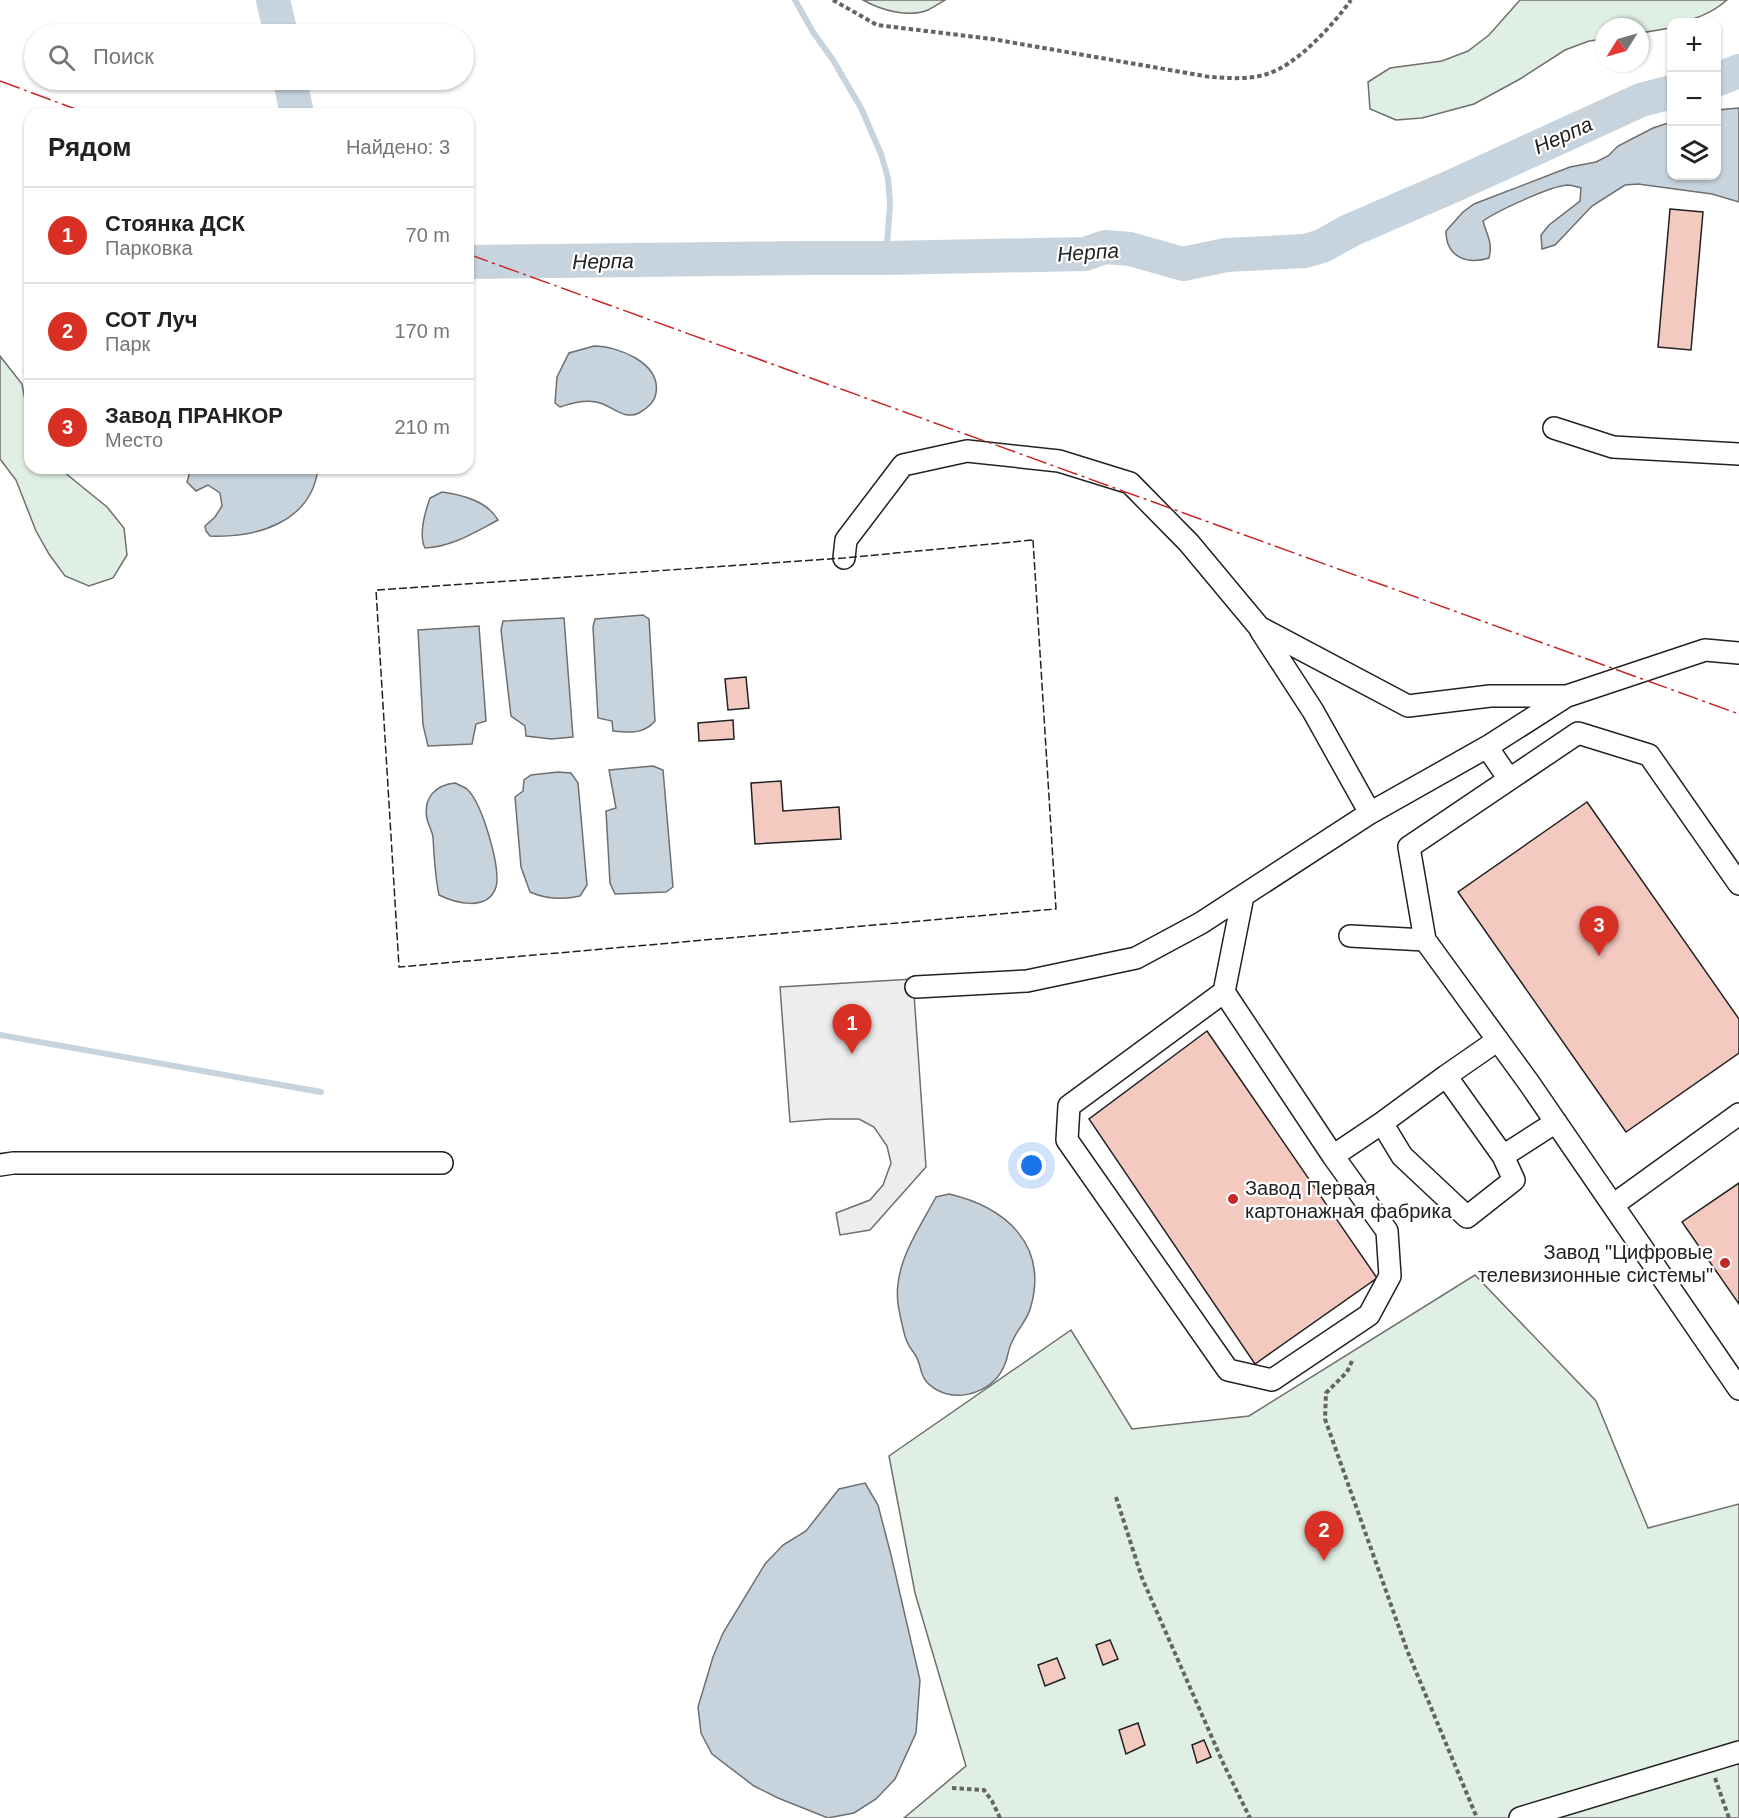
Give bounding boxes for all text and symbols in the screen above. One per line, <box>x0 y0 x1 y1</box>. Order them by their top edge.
north arrow <box>1595 18 1649 72</box>
map controls <box>1667 18 1721 180</box>
button: + <box>1667 18 1721 72</box>
search box <box>24 24 474 90</box>
icon: search <box>45 41 78 74</box>
text: Поиск <box>93 44 154 69</box>
button: − <box>1667 72 1721 126</box>
water label: Нерпа <box>1530 112 1596 158</box>
button: layers <box>1667 126 1721 180</box>
text: Рядом <box>48 132 131 162</box>
text: Найдено: 3 <box>346 136 450 158</box>
text: Стоянка ДСК <box>105 211 245 236</box>
text: 1 <box>62 224 73 246</box>
text: 70 m <box>406 224 450 246</box>
text: Парковка <box>105 237 193 259</box>
water label: Нерпа <box>1056 238 1120 266</box>
water label: Нерпа <box>572 249 634 273</box>
text: СОТ Луч <box>105 307 197 332</box>
text: 2 <box>62 320 73 342</box>
text: 170 m <box>394 320 450 342</box>
text: Парк <box>105 333 150 355</box>
text: Завод ПРАНКОР <box>105 403 283 428</box>
text: 3 <box>62 416 73 438</box>
text: 210 m <box>394 416 450 438</box>
text: Место <box>105 429 163 451</box>
pin: 3 <box>1580 906 1618 956</box>
pin: 1 <box>832 1004 872 1054</box>
your location <box>1017 1151 1046 1180</box>
place label: Завод Первая картонажная фабрика <box>1245 1177 1453 1222</box>
marker: Завод Первая картонажная фабрика <box>1226 1192 1240 1206</box>
place label: Завод "Цифровые телевизионные системы" <box>1478 1241 1713 1286</box>
marker: Завод "Цифровые телевизионные системы" <box>1718 1256 1732 1270</box>
pin: 2 <box>1304 1512 1344 1561</box>

